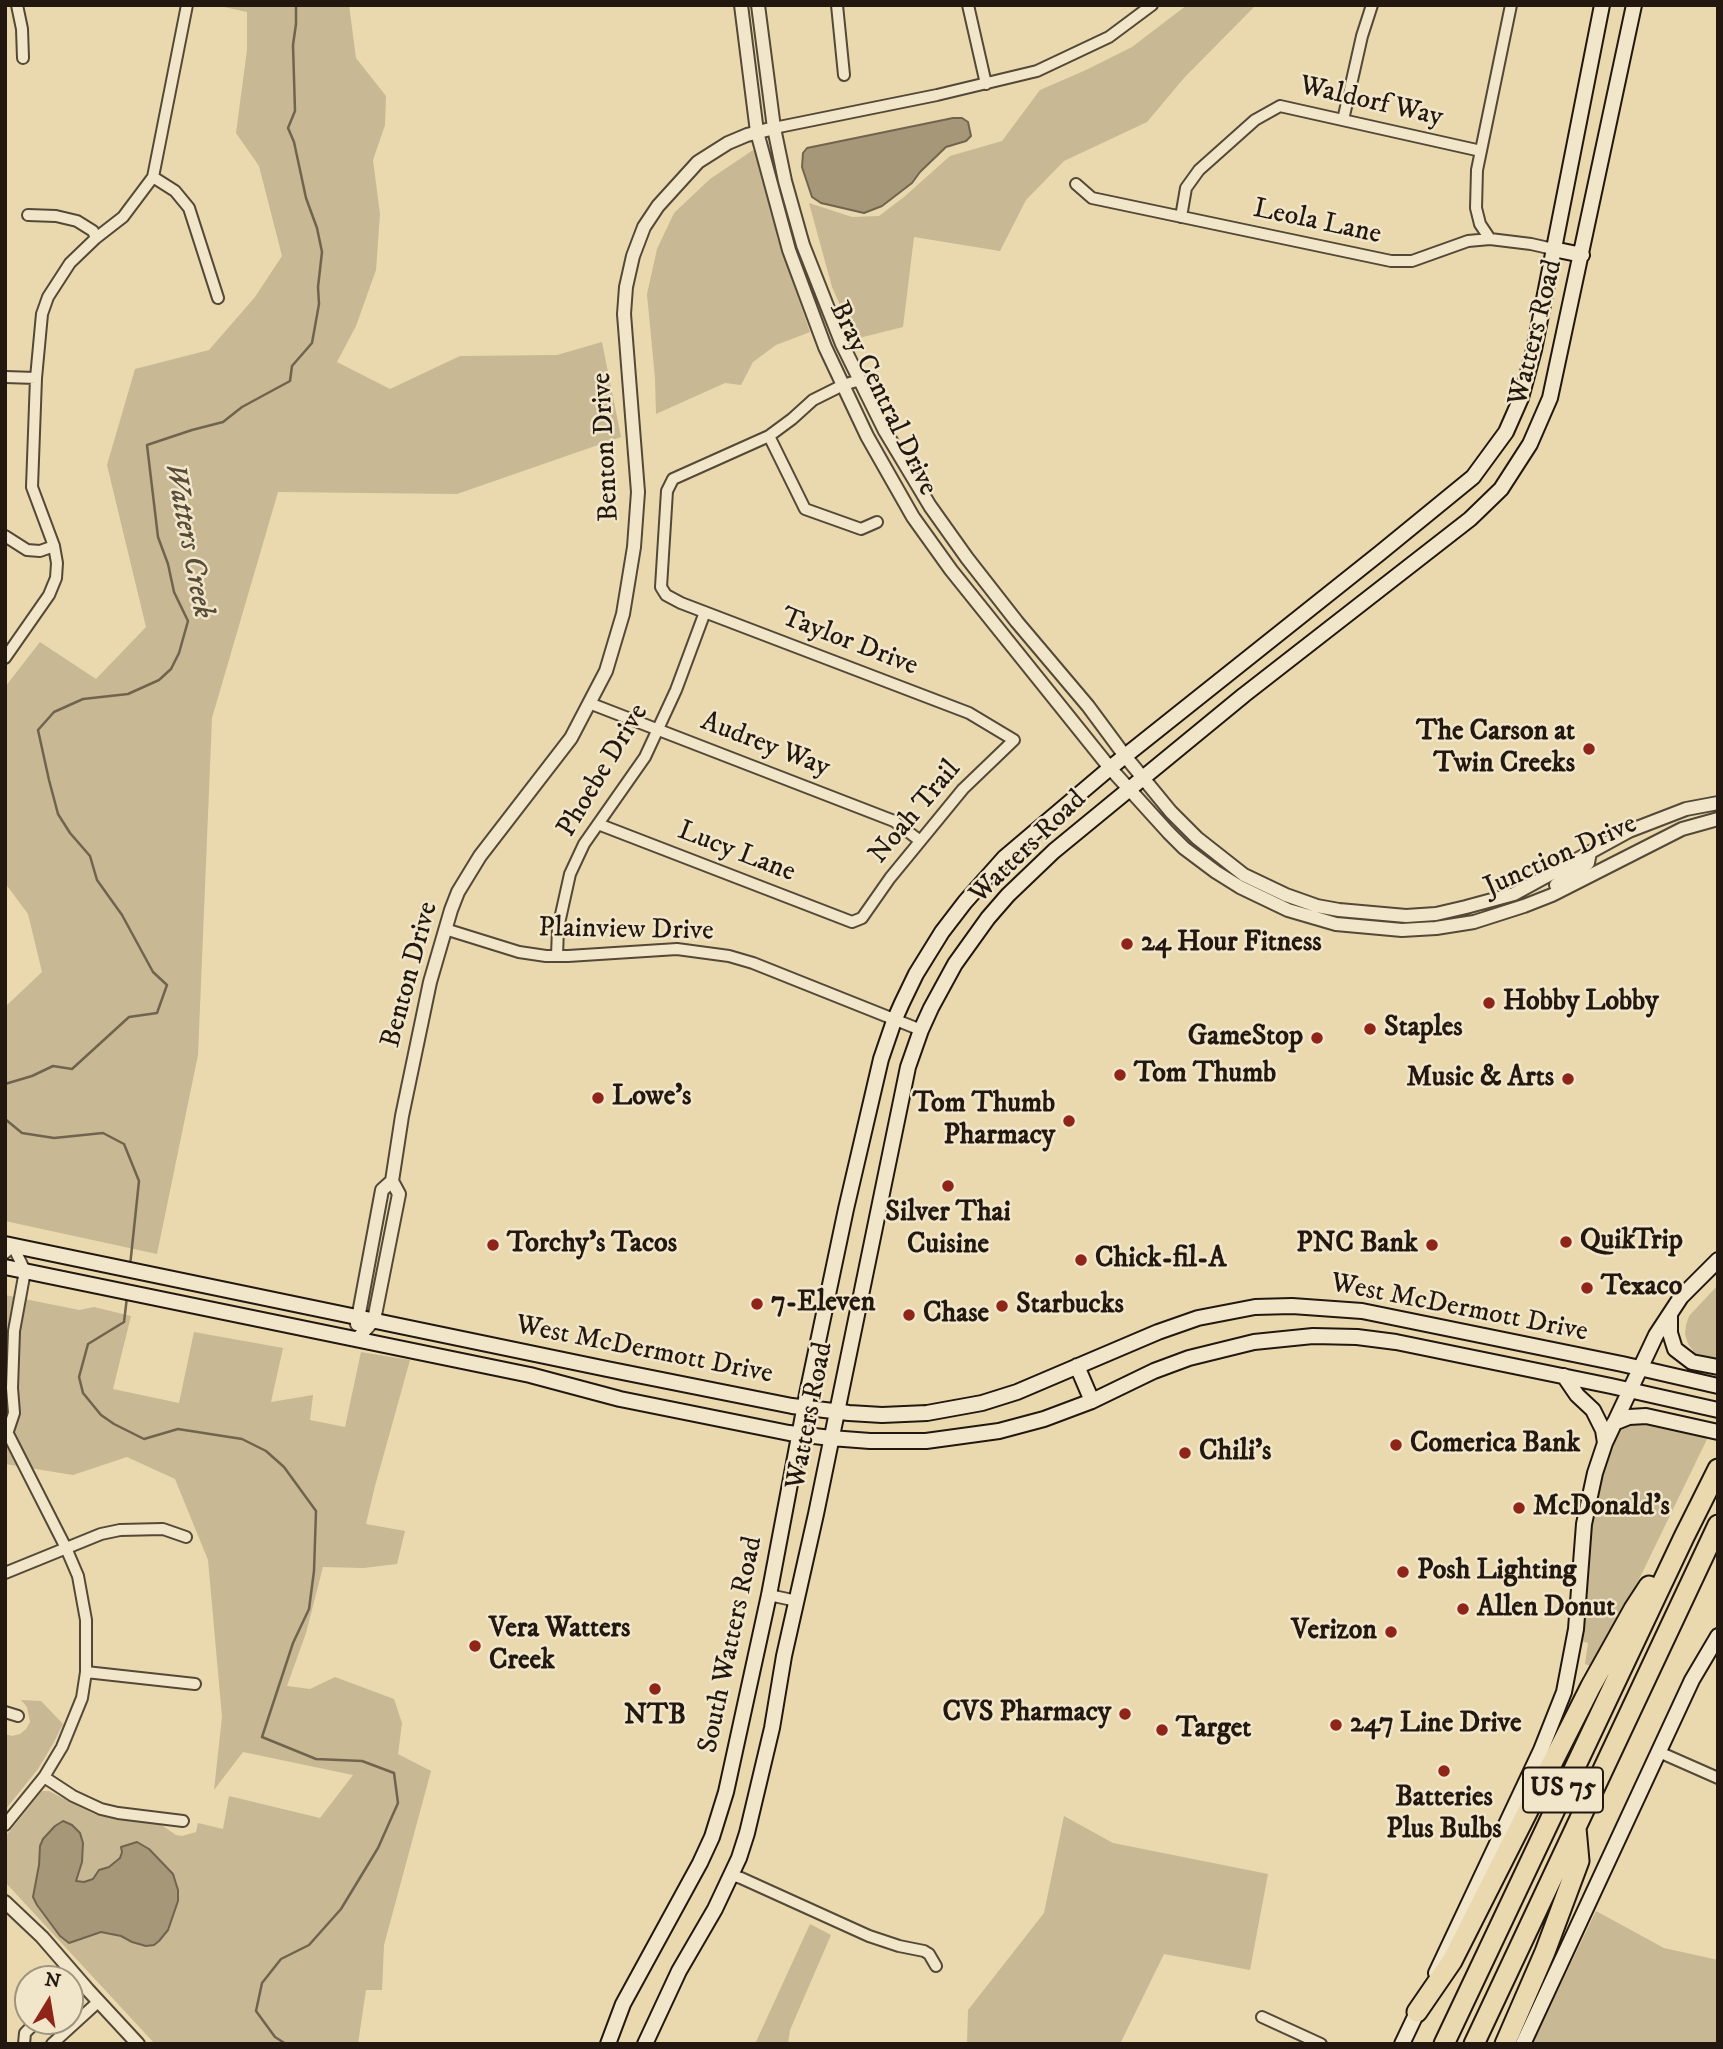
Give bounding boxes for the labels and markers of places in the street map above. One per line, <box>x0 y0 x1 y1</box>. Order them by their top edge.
place label: The Carson at Twin Creeks <box>1416 716 1575 782</box>
marker: The Carson at Twin Creeks <box>1581 741 1597 757</box>
place label: 24 Hour Fitness <box>1141 927 1322 961</box>
marker: 24 Hour Fitness <box>1119 936 1135 952</box>
place label: Hobby Lobby <box>1503 986 1659 1020</box>
marker: Hobby Lobby <box>1481 995 1497 1011</box>
place label: Staples <box>1384 1012 1463 1046</box>
place label: GameStop <box>1188 1021 1303 1055</box>
marker: Staples <box>1362 1021 1378 1037</box>
marker: GameStop <box>1309 1030 1325 1046</box>
place label: Tom Thumb <box>1134 1058 1276 1092</box>
place label: Music & Arts <box>1407 1062 1554 1096</box>
marker: Tom Thumb <box>1112 1067 1128 1083</box>
marker: Music & Arts <box>1560 1071 1576 1087</box>
place label: Lowe's <box>612 1081 691 1115</box>
place label: Tom Thumb Pharmacy <box>913 1088 1055 1154</box>
marker: Lowe's <box>590 1090 606 1106</box>
marker: Tom Thumb Pharmacy <box>1061 1113 1077 1129</box>
marker: Silver Thai Cuisine <box>940 1178 956 1194</box>
place label: Silver Thai Cuisine <box>885 1197 1011 1263</box>
place label: QuikTrip <box>1580 1225 1683 1259</box>
place label: Torchy's Tacos <box>507 1228 677 1262</box>
place label: PNC Bank <box>1296 1228 1418 1262</box>
marker: QuikTrip <box>1558 1234 1574 1250</box>
marker: Torchy's Tacos <box>485 1237 501 1253</box>
marker: PNC Bank <box>1424 1237 1440 1253</box>
place label: Chick-fil-A <box>1095 1243 1226 1277</box>
marker: Chick-fil-A <box>1073 1252 1089 1268</box>
place label: Texaco <box>1601 1271 1682 1305</box>
marker: Texaco <box>1579 1280 1595 1296</box>
place label: 7-Eleven <box>771 1287 875 1321</box>
place label: Starbucks <box>1016 1289 1124 1323</box>
marker: 7-Eleven <box>749 1296 765 1312</box>
place label: Chase <box>923 1298 989 1332</box>
marker: Starbucks <box>994 1298 1010 1314</box>
marker: Chase <box>901 1307 917 1323</box>
place label: Comerica Bank <box>1410 1428 1580 1462</box>
place label: Chili's <box>1199 1436 1271 1470</box>
marker: Comerica Bank <box>1388 1437 1404 1453</box>
marker: Chili's <box>1177 1445 1193 1461</box>
place label: McDonald's <box>1533 1491 1670 1525</box>
marker: McDonald's <box>1511 1500 1527 1516</box>
place label: Posh Lighting <box>1417 1555 1576 1589</box>
marker: Posh Lighting <box>1395 1564 1411 1580</box>
place label: Allen Donut <box>1477 1592 1615 1626</box>
marker: Allen Donut <box>1455 1601 1471 1617</box>
place label: Vera Watters Creek <box>489 1613 630 1679</box>
place label: Verizon <box>1291 1615 1377 1649</box>
marker: Verizon <box>1383 1624 1399 1640</box>
marker: Vera Watters Creek <box>467 1638 483 1654</box>
marker: NTB <box>647 1681 663 1697</box>
place label: CVS Pharmacy <box>942 1697 1111 1731</box>
place label: NTB <box>624 1700 686 1734</box>
marker: CVS Pharmacy <box>1117 1706 1133 1722</box>
place label: 247 Line Drive <box>1350 1708 1522 1742</box>
place label: Target <box>1176 1713 1251 1747</box>
marker: 247 Line Drive <box>1328 1717 1344 1733</box>
marker: Target <box>1154 1722 1170 1738</box>
marker: Batteries Plus Bulbs <box>1436 1763 1452 1779</box>
place label: Batteries Plus Bulbs <box>1386 1782 1502 1848</box>

